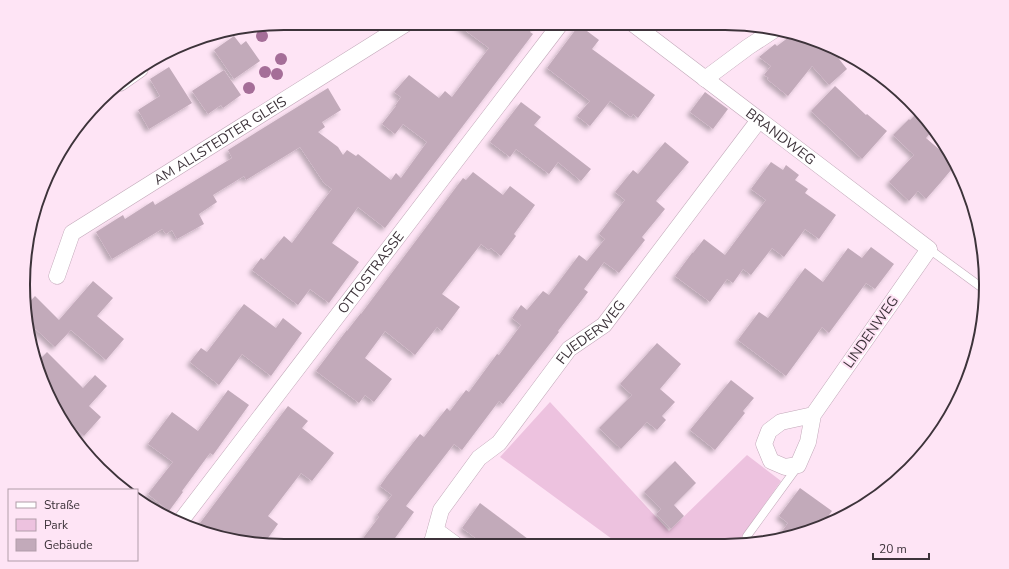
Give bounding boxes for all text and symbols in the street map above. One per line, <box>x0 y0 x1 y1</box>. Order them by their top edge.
street label: AM ALLSTEDTER GLEIS <box>150 91 290 189</box>
street label: BRANDWEG <box>742 103 820 169</box>
street label: OTTOSTRASSE <box>333 227 408 317</box>
street label: LINDENWEG <box>839 292 903 372</box>
street label: FLIEDERWEG <box>551 296 629 368</box>
legend <box>8 489 138 561</box>
text: Straße <box>44 497 80 513</box>
text: Park <box>44 517 69 533</box>
scale bar <box>873 535 929 561</box>
text: Gebäude <box>44 537 93 553</box>
text: 20 m <box>879 541 907 557</box>

